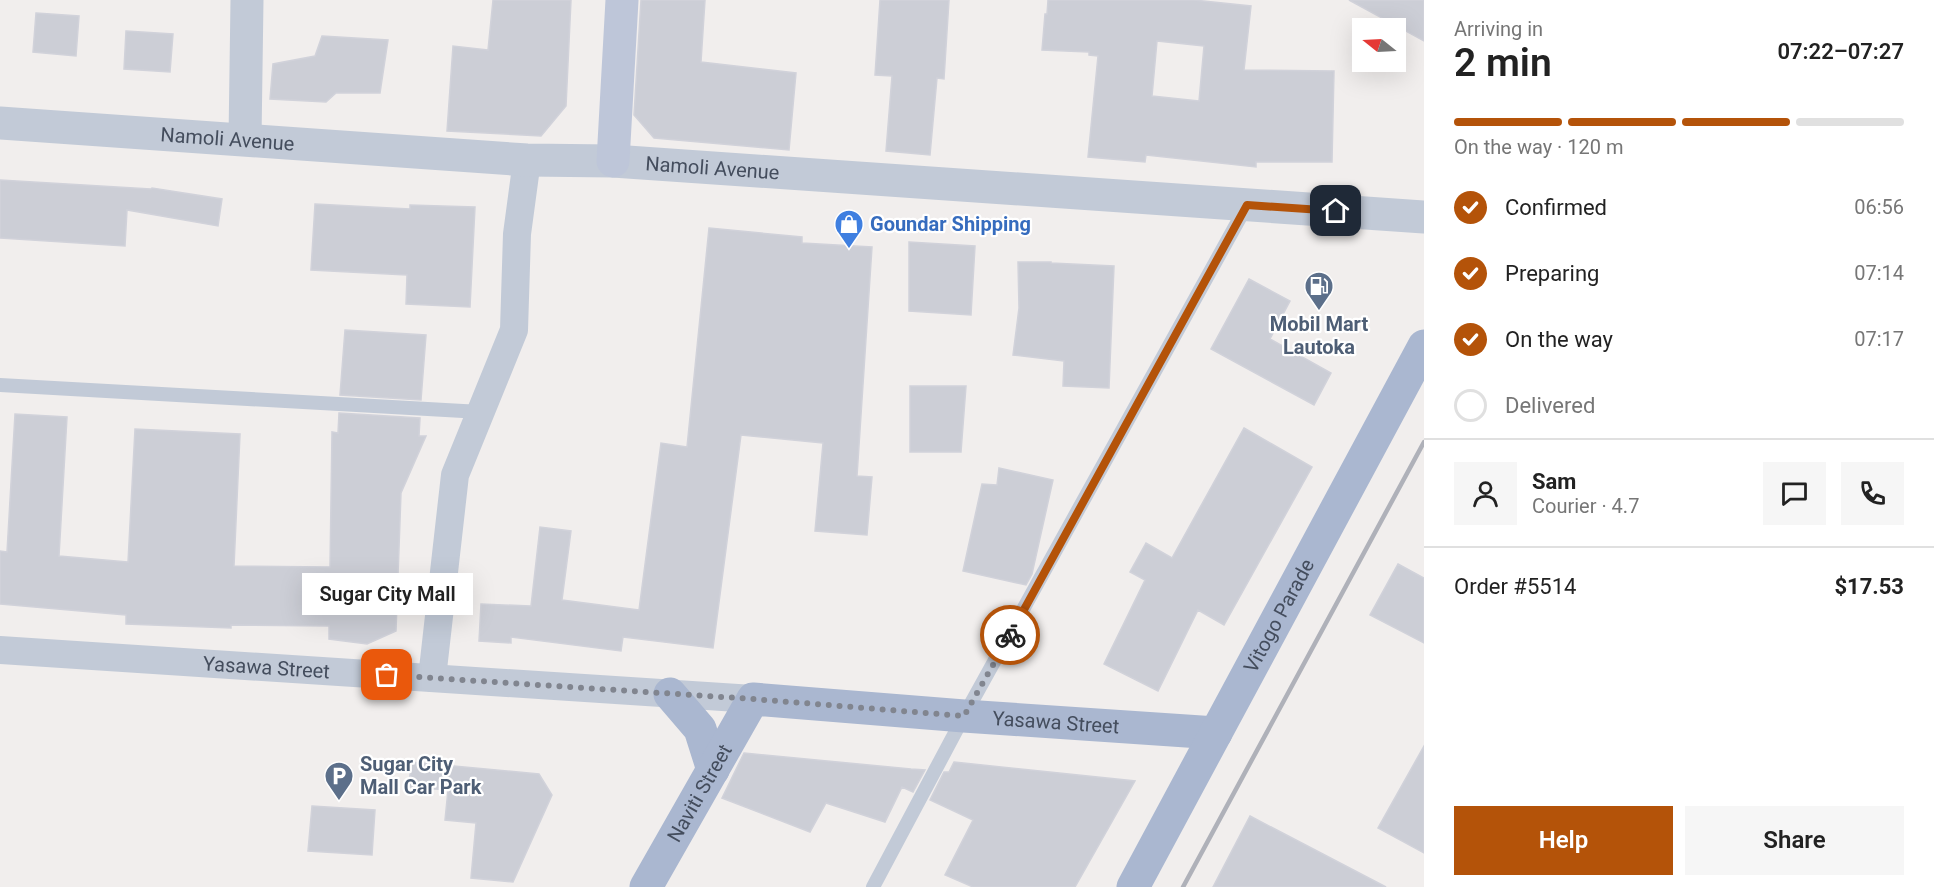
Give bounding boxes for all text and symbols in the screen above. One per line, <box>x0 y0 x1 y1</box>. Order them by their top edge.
text: Arriving in <box>1454 17 1543 41</box>
north arrow <box>1352 18 1406 72</box>
map controls <box>1352 18 1406 72</box>
text: 07:22–07:27 <box>1777 39 1904 64</box>
text: 2 min <box>1454 40 1552 86</box>
street label: Namoli Avenue <box>160 122 295 156</box>
text: On the way · 120 m <box>1454 135 1623 159</box>
street label: Namoli Avenue <box>645 151 780 184</box>
pin <box>1310 185 1361 236</box>
icon: check <box>1454 191 1487 224</box>
icon: home <box>1319 194 1352 227</box>
text: Confirmed <box>1505 195 1607 220</box>
text: 06:56 <box>1854 195 1904 219</box>
shop icon: Goundar Shipping <box>833 208 865 250</box>
place label: Goundar Shipping <box>870 212 1031 236</box>
icon: check <box>1454 257 1487 290</box>
text: Preparing <box>1505 261 1599 286</box>
text: 07:14 <box>1854 261 1904 285</box>
fuel station icon: Mobil Mart Lautoka <box>1303 270 1335 312</box>
place label: Mobil Mart Lautoka <box>1270 312 1368 359</box>
icon: check <box>1454 323 1487 356</box>
text: On the way <box>1505 327 1613 352</box>
text: 07:17 <box>1854 327 1904 351</box>
text: Delivered <box>1505 393 1595 418</box>
button: person <box>1454 462 1517 525</box>
button: chat <box>1763 462 1826 525</box>
button: phone <box>1841 462 1904 525</box>
text: Sam <box>1532 469 1576 494</box>
text: Courier · 4.7 <box>1532 494 1639 518</box>
street label: Vitogo Parade <box>1239 555 1319 677</box>
callout: Sugar City Mall <box>302 573 472 615</box>
text: Order #5514 <box>1454 574 1576 599</box>
text: $17.53 <box>1835 574 1904 599</box>
text: Sugar City Mall <box>319 582 456 606</box>
courier <box>980 605 1040 665</box>
icon: bike <box>994 619 1027 652</box>
pin <box>361 649 412 700</box>
street label: Yasawa Street <box>202 651 331 683</box>
icon: bag <box>370 658 403 691</box>
street label: Yasawa Street <box>992 706 1120 738</box>
street label: Naviti Street <box>662 740 737 846</box>
place label: Sugar City Mall Car Park <box>360 752 482 799</box>
parking icon: Sugar City Mall Car Park <box>323 760 355 802</box>
button: Help <box>1454 806 1673 875</box>
button: Share <box>1685 806 1904 875</box>

